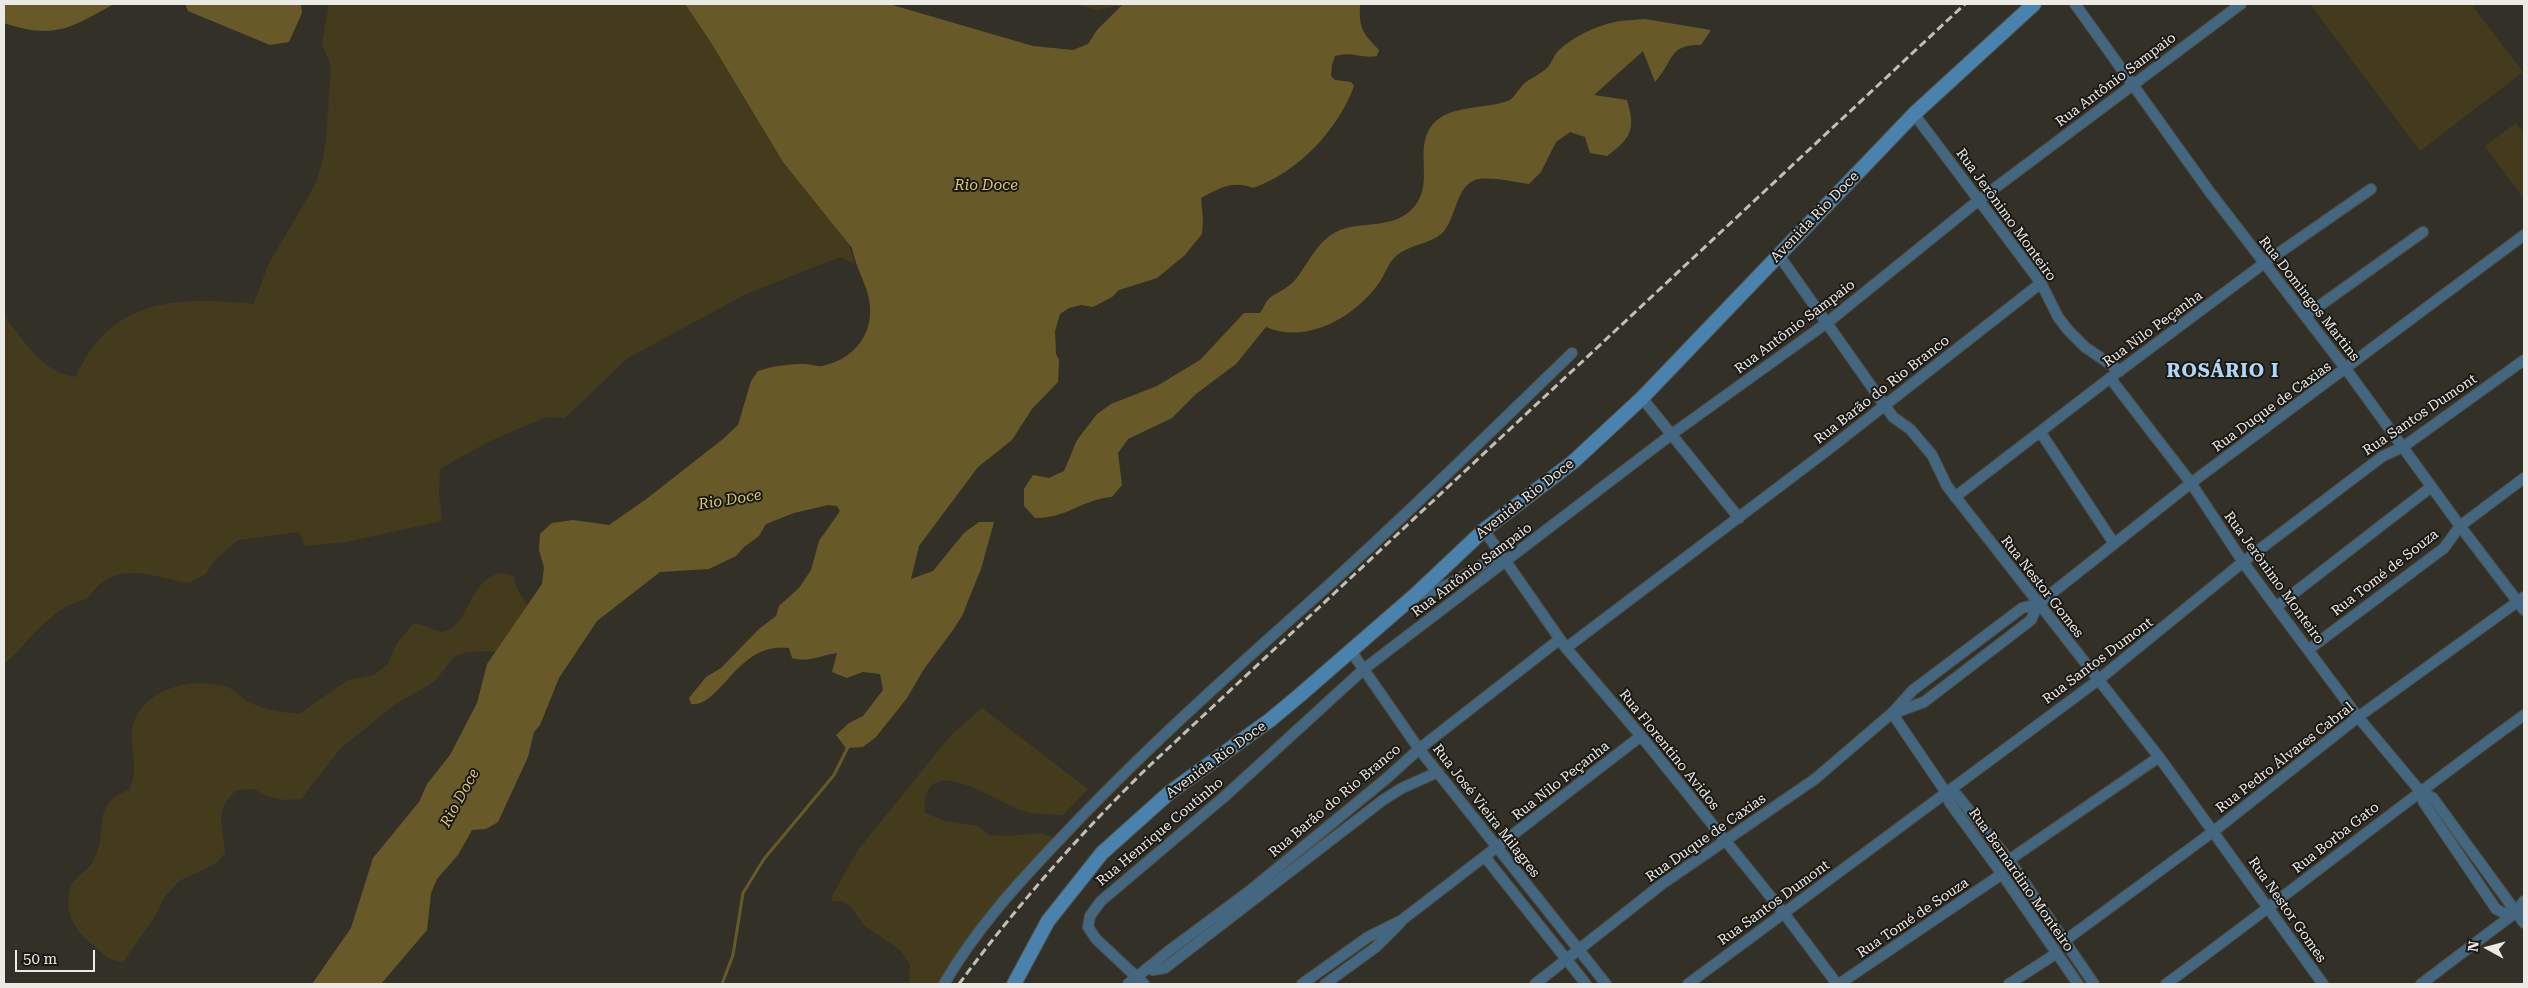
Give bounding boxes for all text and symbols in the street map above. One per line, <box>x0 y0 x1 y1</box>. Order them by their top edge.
street label: Rua Antônio Sampaio <box>2053 29 2179 131</box>
street label: Rua Jerônimo Monteiro <box>1952 146 2060 284</box>
street label: Avenida Rio Doce <box>1767 168 1863 266</box>
water label: Rio Doce <box>954 177 1018 195</box>
street label: Rua Domingos Martins <box>2255 233 2363 365</box>
street label: Rua Antônio Sampaio <box>1732 276 1858 378</box>
street label: Rua Nilo Peçanha <box>2100 287 2206 371</box>
street label: Rua Barão do Rio Branco <box>1811 332 1953 448</box>
street label: Rua Duque de Caxias <box>2209 358 2335 456</box>
district label: ROSÁRIO I <box>2165 360 2281 382</box>
street label: Rua Santos Dumont <box>2360 371 2480 459</box>
street label: Avenida Rio Doce <box>1473 455 1577 543</box>
water label: Rio Doce <box>697 486 763 514</box>
street label: Rua Jerônimo Monteiro <box>2220 509 2328 647</box>
street label: Rua Antônio Sampaio <box>1409 519 1535 621</box>
street label: Rua Tomé de Souza <box>2328 526 2442 620</box>
street label: Rua Nestor Gomes <box>1997 533 2087 641</box>
street label: Rua Santos Dumont <box>2040 614 2156 708</box>
street label: Rua Florentino Avidos <box>1615 686 1723 814</box>
street label: Rua Pedro Álvares Cabral <box>2213 699 2357 817</box>
street label: Avenida Rio Doce <box>1163 718 1269 802</box>
street label: Rua Nilo Peçanha <box>1509 738 1613 824</box>
street label: Rua Barão do Rio Branco <box>1266 741 1404 861</box>
street label: Rua José Vieira Milagres <box>1429 741 1543 881</box>
water label: Rio Doce <box>437 766 483 830</box>
street label: Rua Henrique Coutinho <box>1093 774 1227 890</box>
street label: Rua Duque de Caxias <box>1643 790 1769 886</box>
street label: Rua Borba Gato <box>2289 799 2383 877</box>
street label: Rua Bernardino Monteiro <box>1965 805 2077 955</box>
street label: Rua Nestor Gomes <box>2244 854 2330 966</box>
street label: Rua Santos Dumont <box>1715 857 1833 949</box>
street label: Rua Tomé de Souza <box>1854 874 1972 962</box>
north arrow <box>2463 923 2513 973</box>
scale bar <box>18 940 98 972</box>
text: N <box>2465 940 2482 952</box>
text: 50 m <box>23 950 57 968</box>

